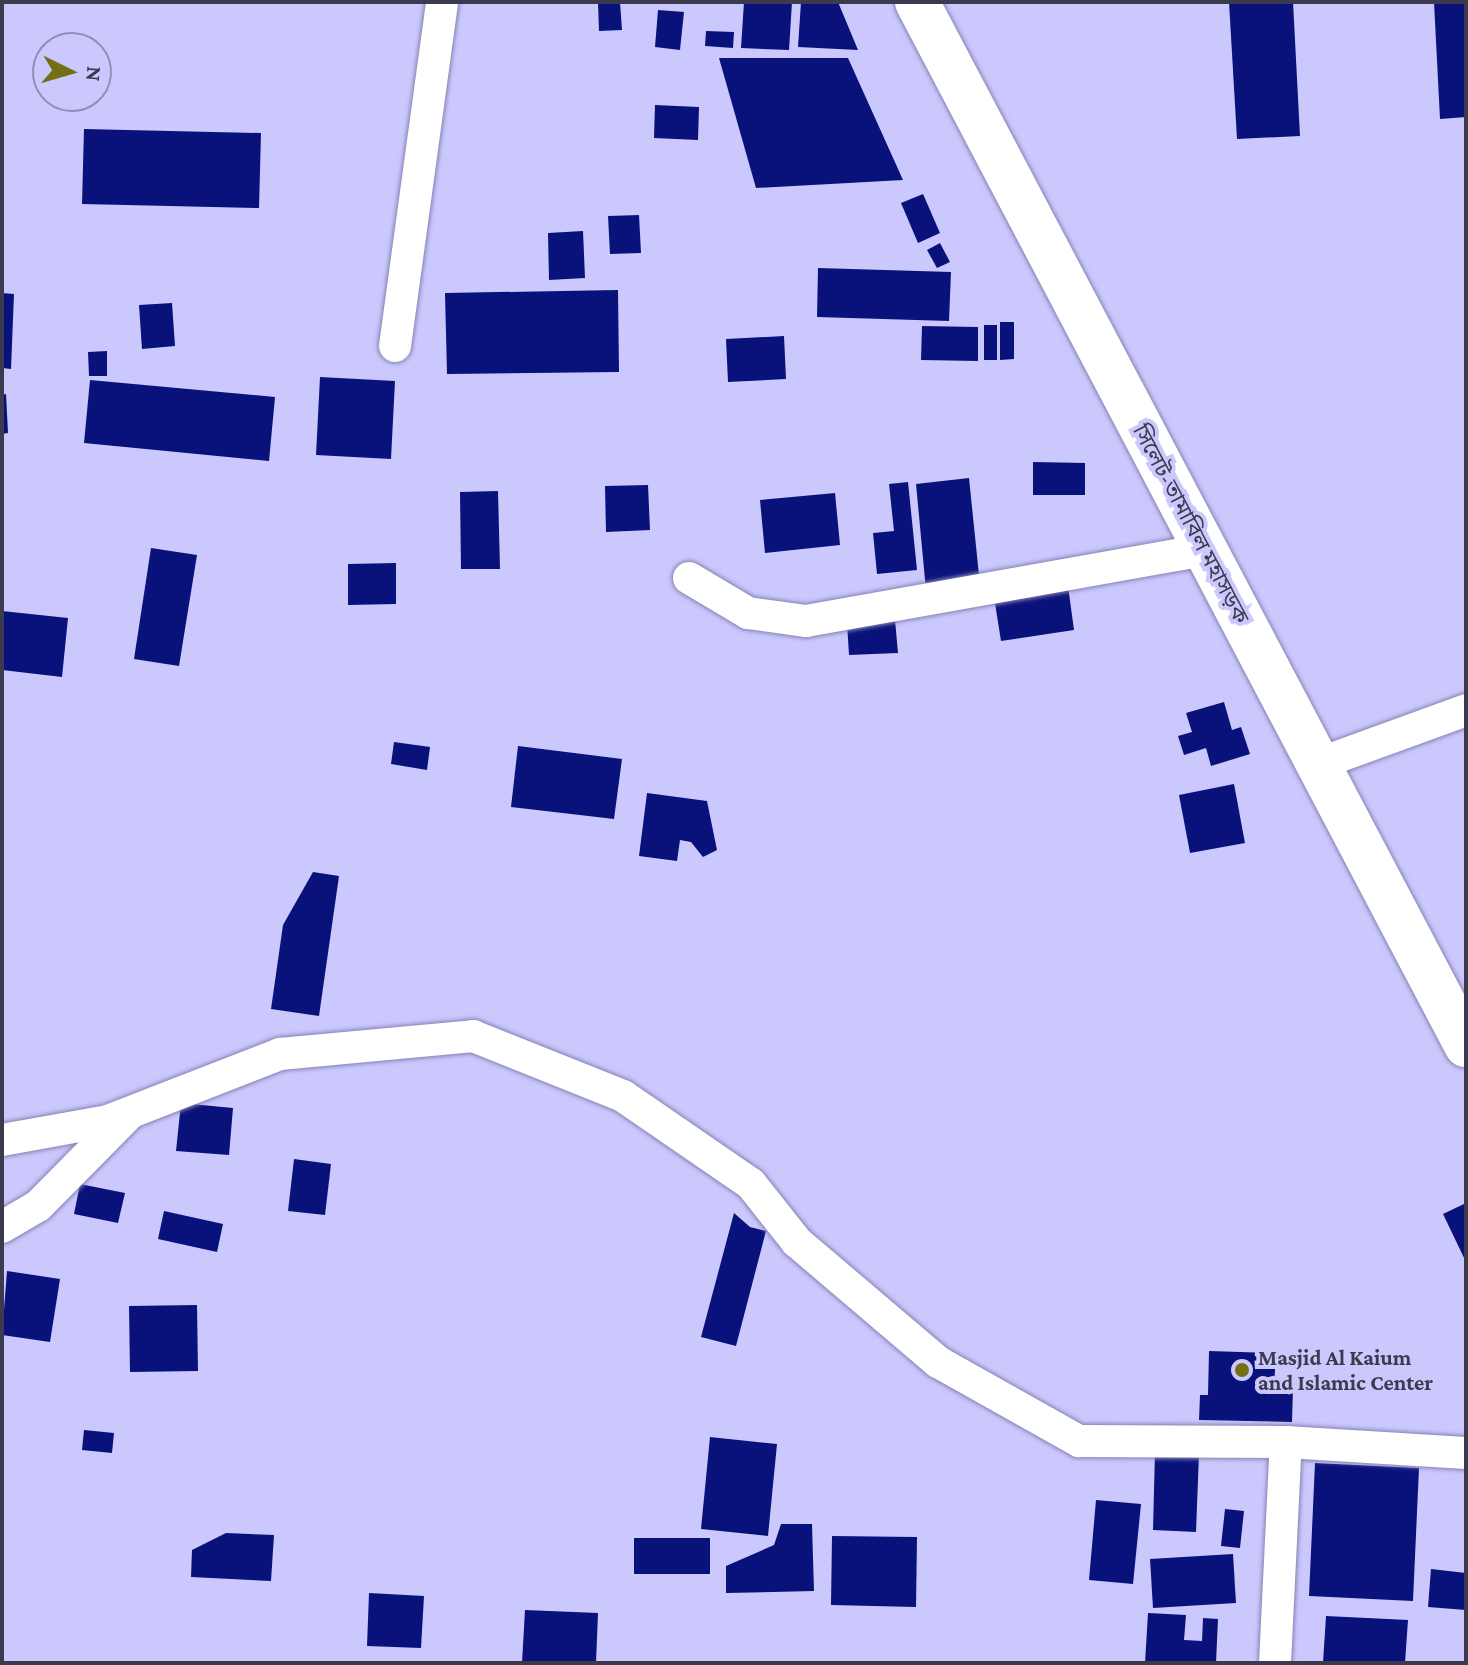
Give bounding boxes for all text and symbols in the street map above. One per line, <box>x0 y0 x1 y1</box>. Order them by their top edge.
north arrow <box>32 32 112 112</box>
text: N <box>81 65 108 83</box>
street label: সিলেট-তামাবিল মহাসড়ক <box>1127 420 1255 628</box>
place label: Masjid Al Kaium and Islamic Center <box>1258 1344 1433 1396</box>
marker: Masjid Al Kaium and Islamic Center <box>1233 1361 1251 1379</box>

